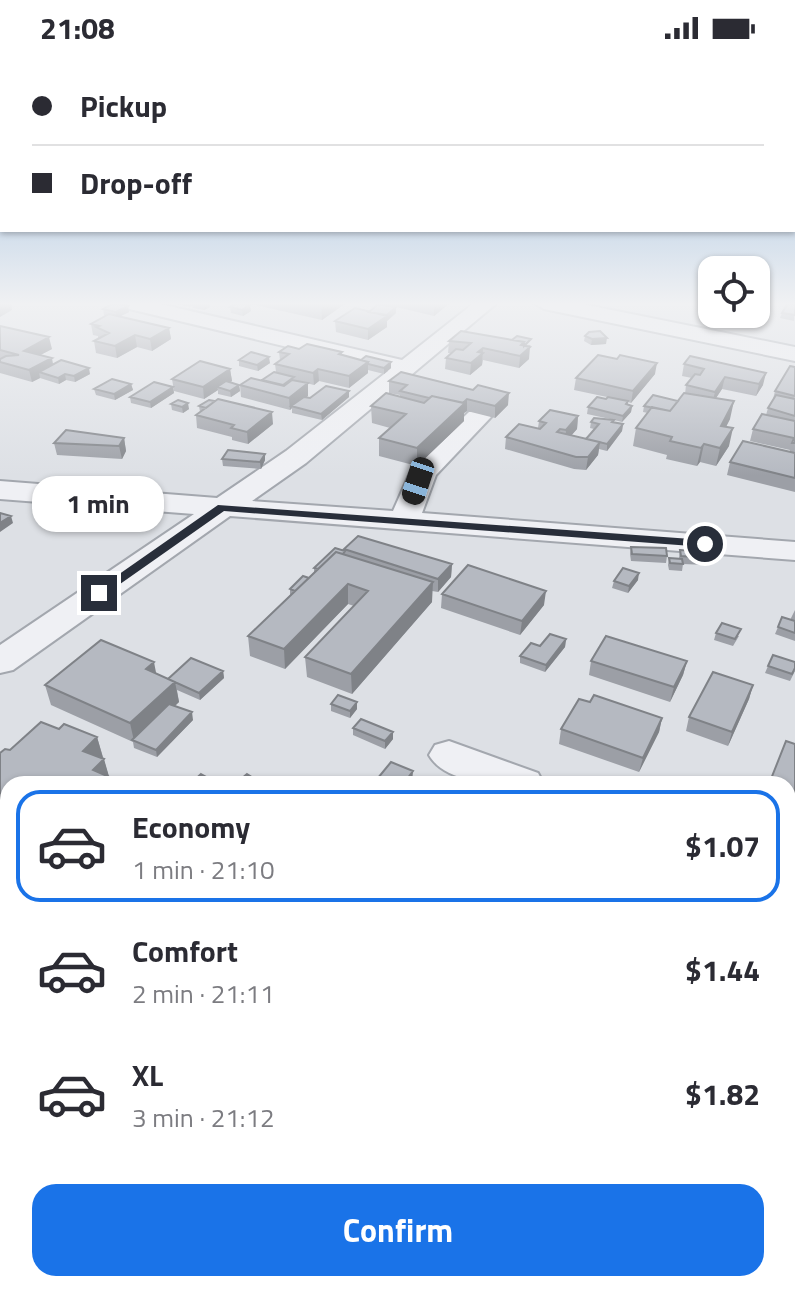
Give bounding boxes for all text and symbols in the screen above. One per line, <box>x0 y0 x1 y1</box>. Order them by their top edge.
text: 21:08 <box>40 5 115 51</box>
text: Pickup <box>80 83 167 129</box>
text: Drop-off <box>80 160 192 206</box>
map controls <box>698 256 770 328</box>
button: locate <box>698 256 770 328</box>
car <box>399 454 437 508</box>
callout: 1 min <box>33 477 165 533</box>
text: 1 min <box>66 484 130 523</box>
route start <box>687 526 723 562</box>
route end <box>81 575 117 611</box>
text: Economy <box>132 804 250 850</box>
icon: car <box>36 810 108 882</box>
text: $1.07 <box>685 823 760 869</box>
text: 1 min · 21:10 <box>132 850 275 889</box>
text: Comfort <box>132 928 238 974</box>
icon: car <box>36 934 108 1006</box>
text: $1.44 <box>685 947 760 993</box>
text: 2 min · 21:11 <box>132 974 275 1013</box>
text: XL <box>132 1052 163 1098</box>
icon: car <box>36 1058 108 1130</box>
text: $1.82 <box>685 1071 760 1117</box>
text: 3 min · 21:12 <box>132 1098 275 1137</box>
button: Confirm <box>32 1184 764 1276</box>

